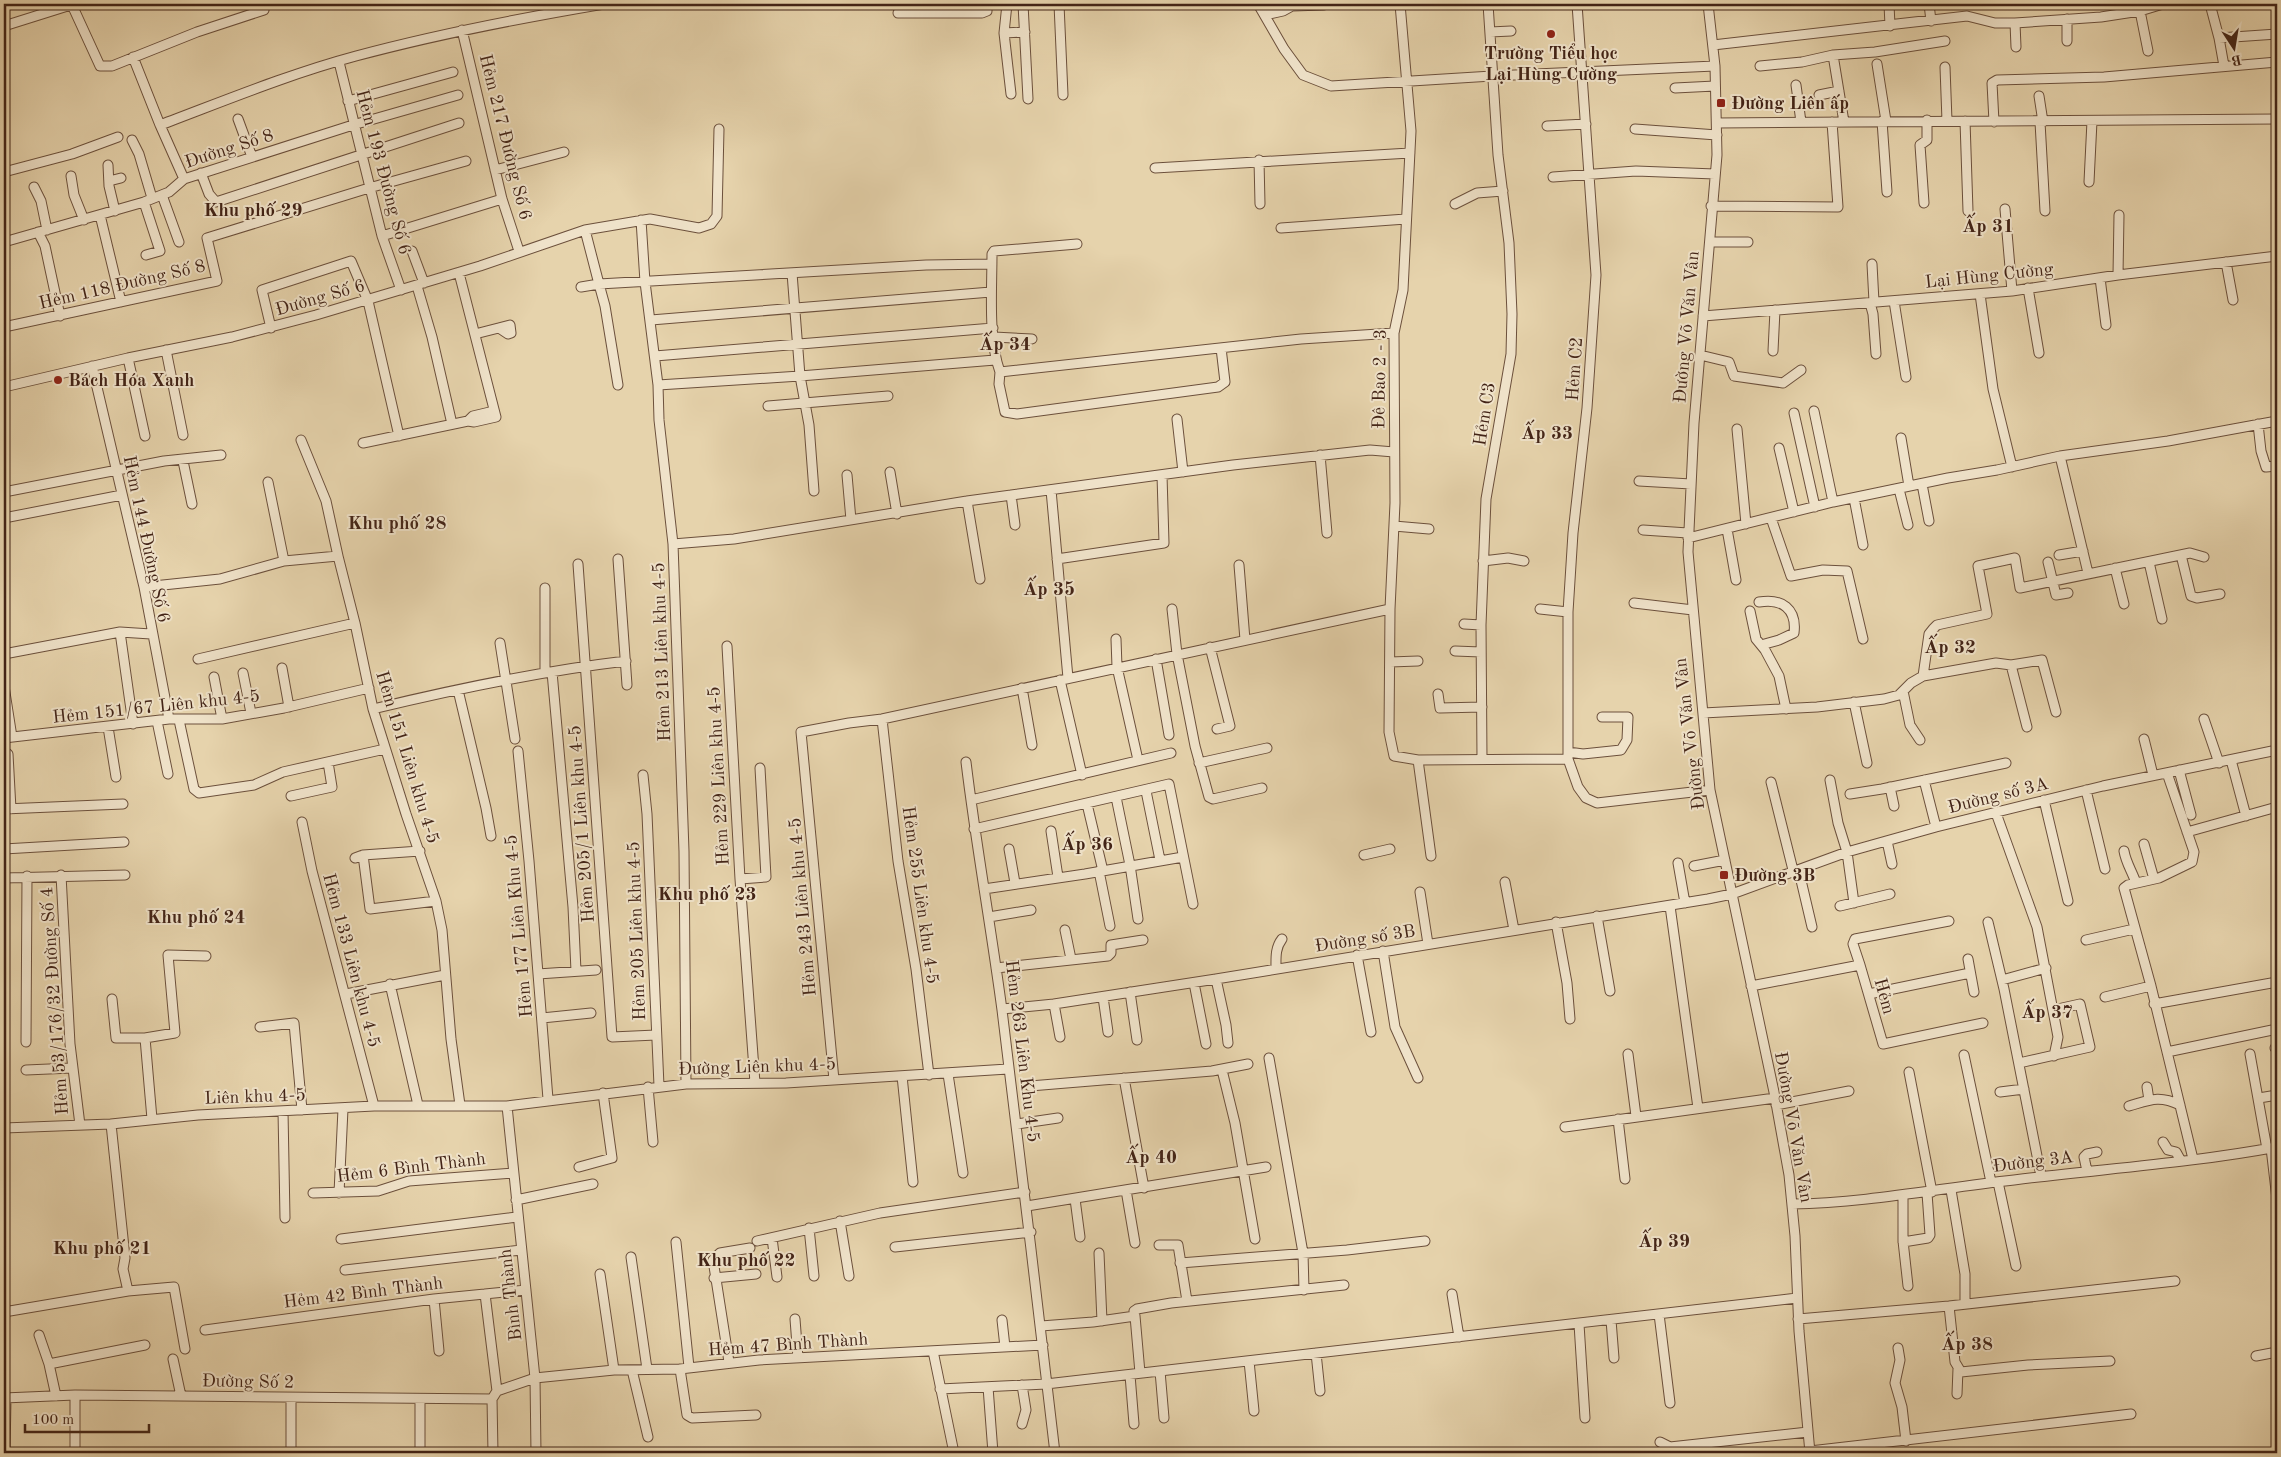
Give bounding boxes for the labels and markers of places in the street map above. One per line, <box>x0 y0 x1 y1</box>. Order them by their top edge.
marker: Trường Tiểu học Lại Hùng Cường <box>1545 28 1557 40</box>
place label: Trường Tiểu học Lại Hùng Cường <box>1484 43 1618 84</box>
place label: Đường Liên ấp <box>1731 94 1849 113</box>
marker: Đường Liên ấp <box>1715 97 1727 109</box>
place label: Bách Hóa Xanh <box>68 372 194 390</box>
marker: Bách Hóa Xanh <box>52 374 64 386</box>
place label: Đường 3B <box>1734 867 1815 885</box>
marker: Đường 3B <box>1718 869 1730 881</box>

